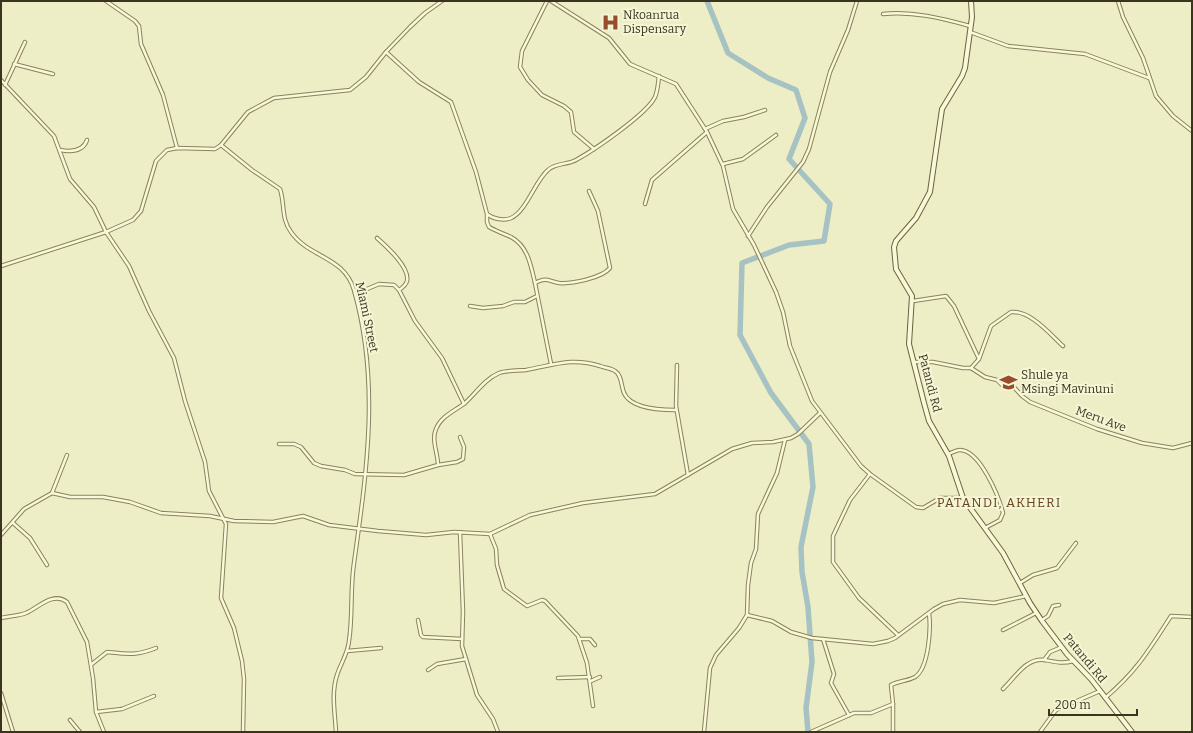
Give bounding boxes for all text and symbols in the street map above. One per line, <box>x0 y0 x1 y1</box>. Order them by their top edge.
place label: Nkoanrua Dispensary <box>623 8 687 36</box>
hospital icon: Nkoanrua Dispensary <box>600 12 620 32</box>
street label: Miami Street <box>353 280 381 354</box>
street label: Patandi Rd <box>916 352 944 414</box>
place label: Shule ya Msingi Mavinuni <box>1021 368 1114 396</box>
school or university icon: Shule ya Msingi Mavinuni <box>998 372 1018 392</box>
street label: Meru Ave <box>1074 403 1128 435</box>
district label: PATANDI, AKHERI <box>937 495 1061 510</box>
street label: Patandi Rd <box>1060 631 1110 685</box>
scale bar <box>1049 691 1137 717</box>
text: 200 m <box>1055 698 1091 712</box>

